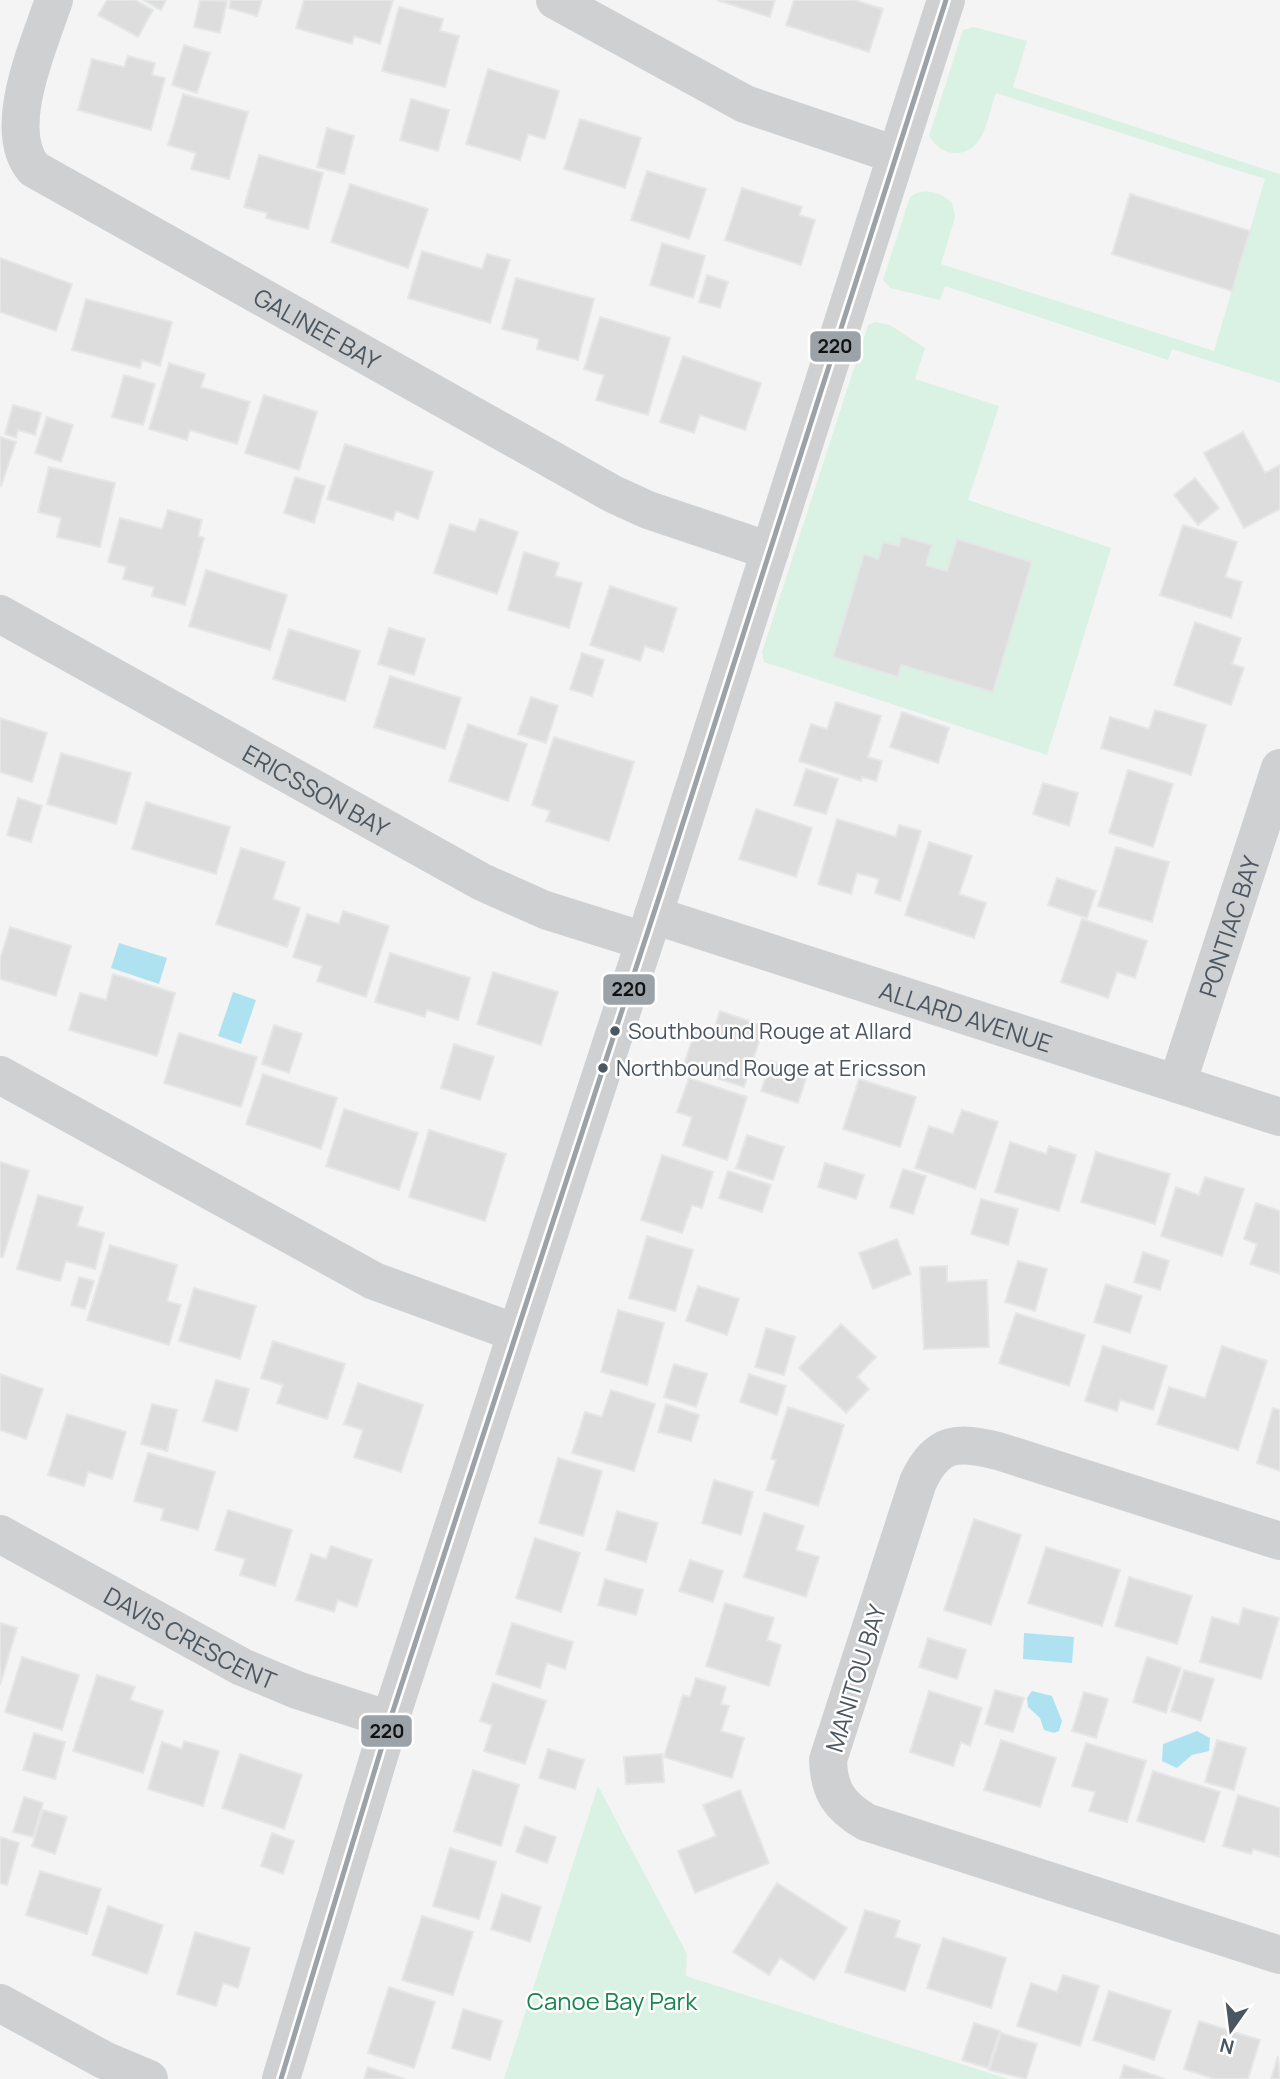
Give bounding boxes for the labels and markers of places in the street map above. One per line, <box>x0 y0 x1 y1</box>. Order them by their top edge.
place label: Southbound Rouge at Allard <box>628 1016 912 1046</box>
marker: Southbound Rouge at Allard <box>608 1024 622 1038</box>
place label: Northbound Rouge at Ericsson <box>616 1053 926 1083</box>
marker: Northbound Rouge at Ericsson <box>596 1061 610 1075</box>

